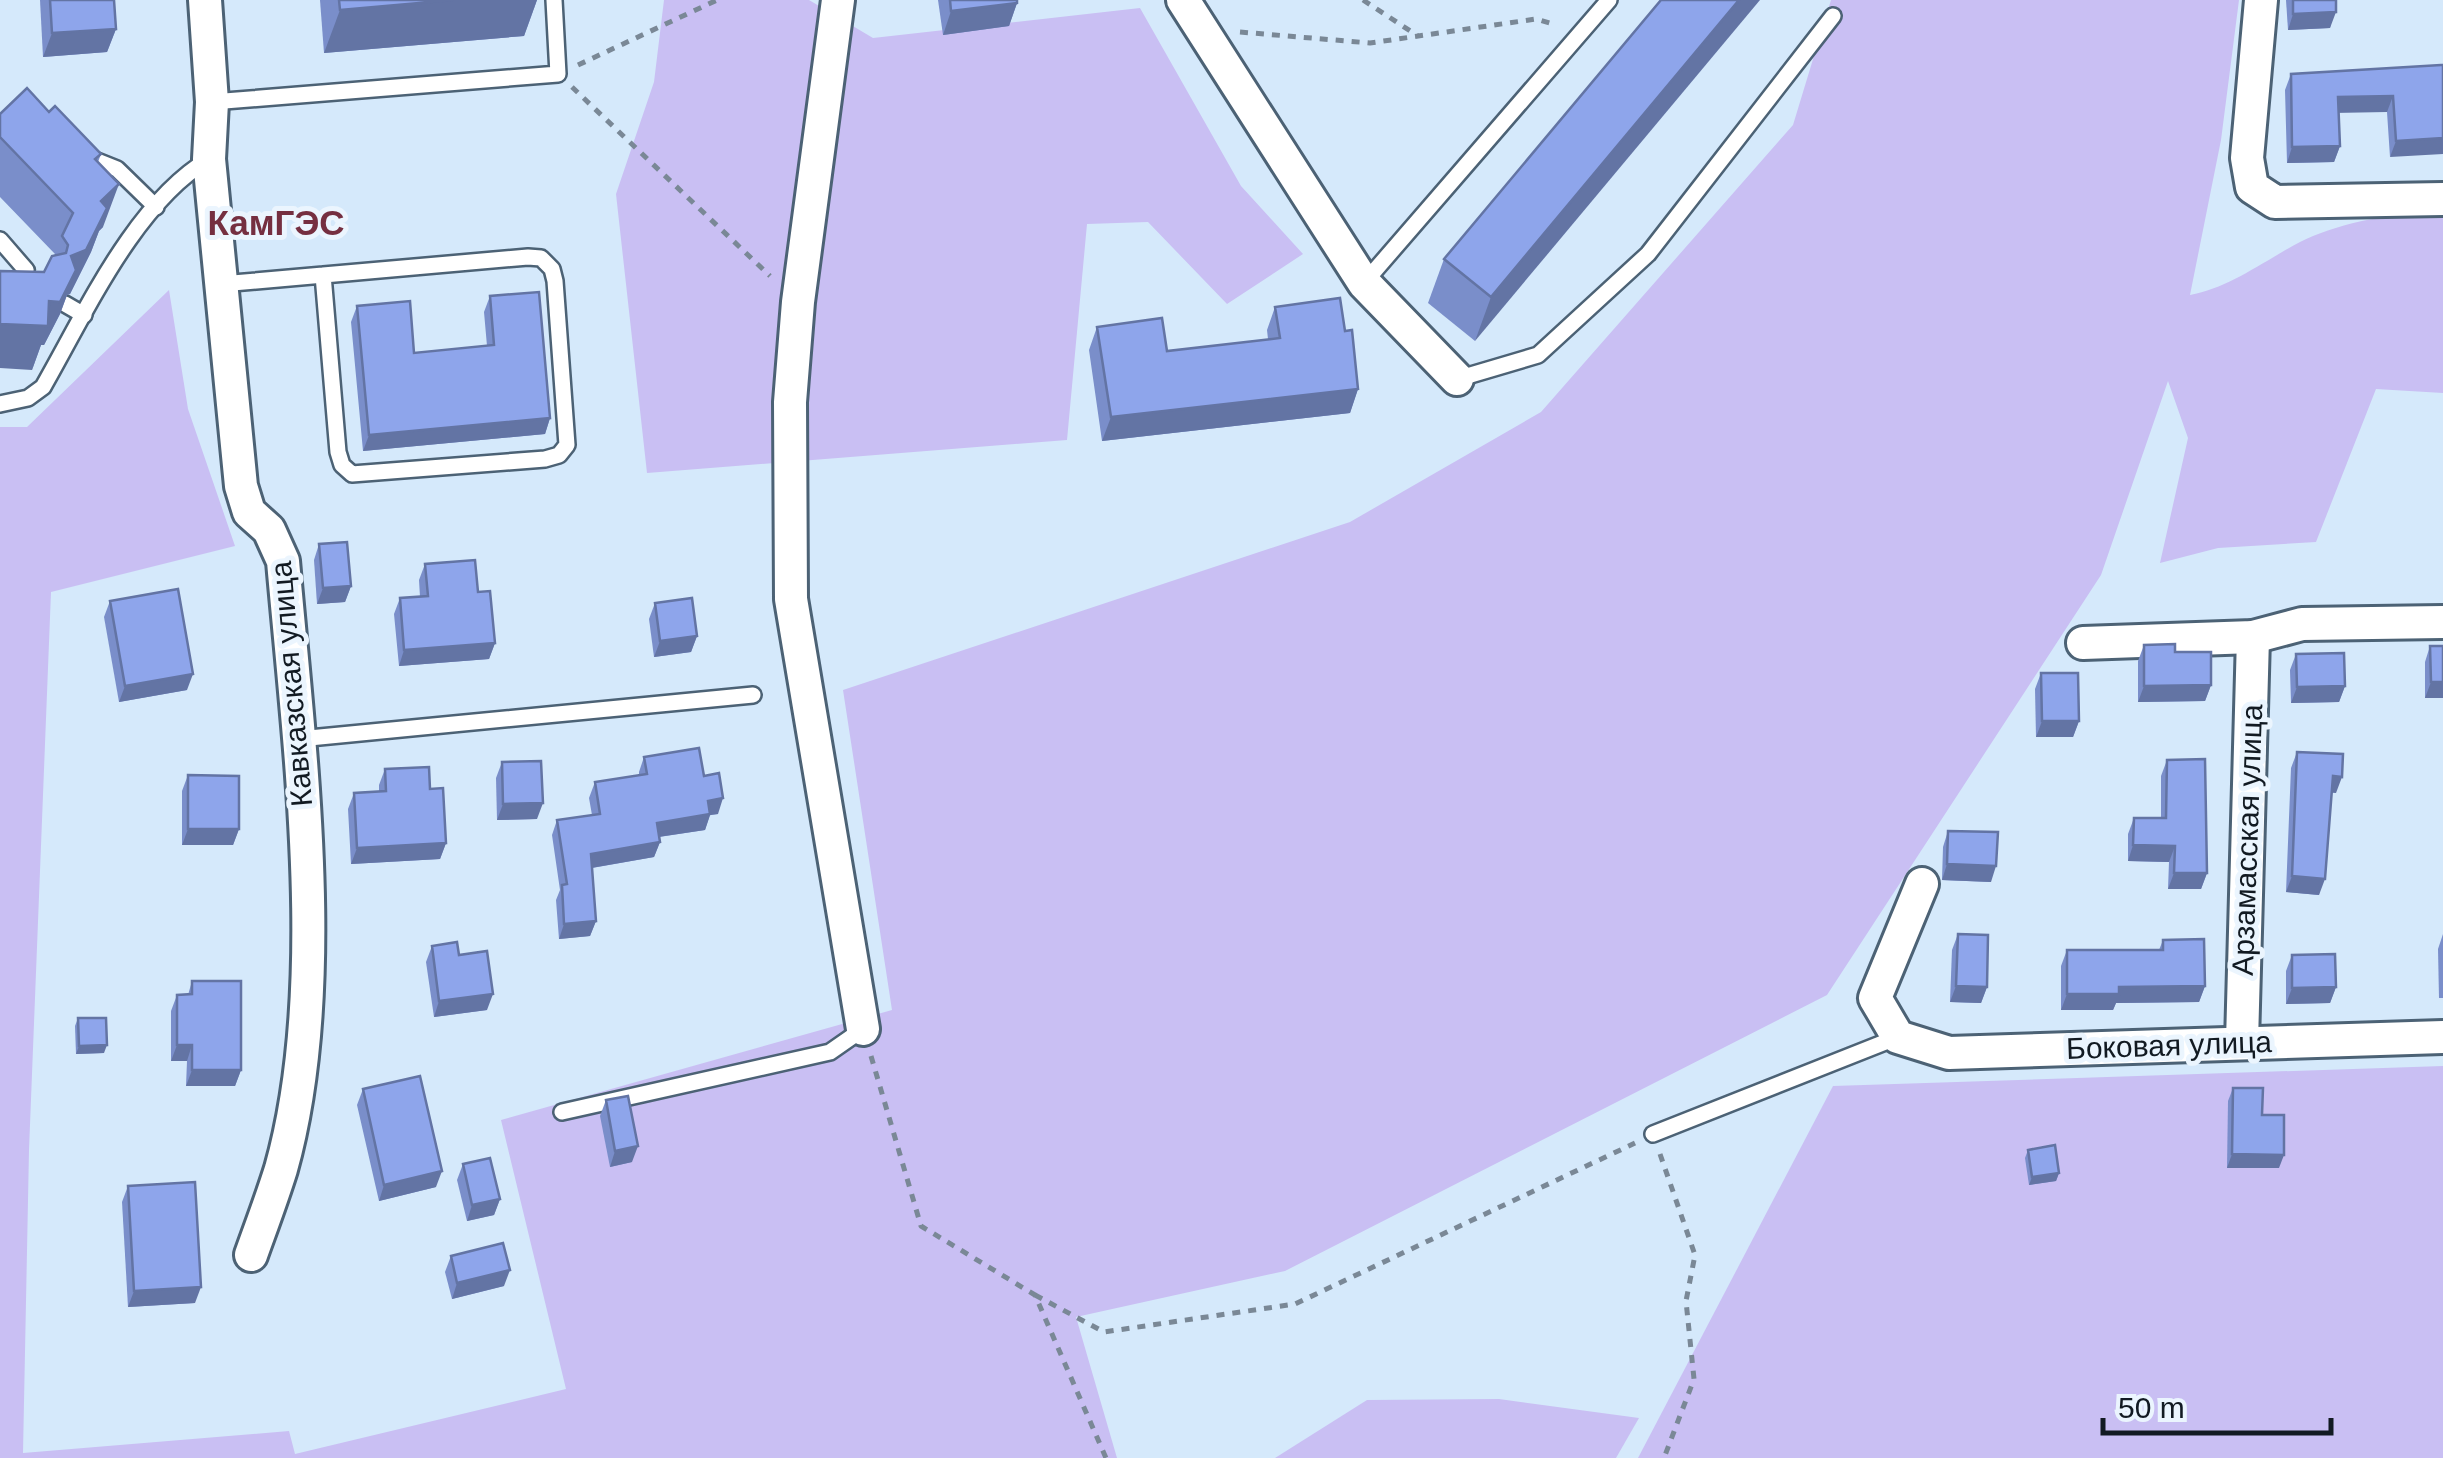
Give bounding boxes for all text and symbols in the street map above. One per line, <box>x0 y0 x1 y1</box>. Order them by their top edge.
district label: КамГЭС <box>207 203 345 242</box>
street label: Кавказская улица <box>264 560 318 808</box>
street label: Арзамасская улица <box>2226 703 2268 976</box>
street label: Боковая улица <box>2066 1025 2273 1065</box>
scale bar <box>2103 1373 2330 1435</box>
text: 50 m <box>2118 1391 2185 1424</box>

